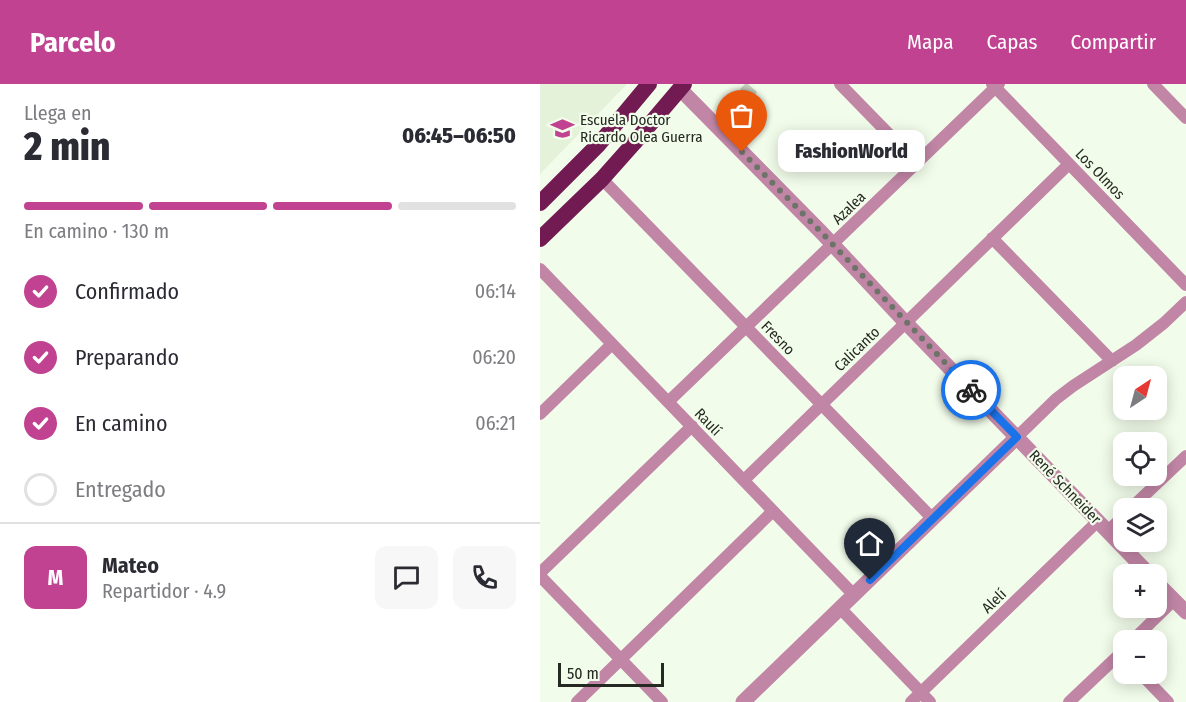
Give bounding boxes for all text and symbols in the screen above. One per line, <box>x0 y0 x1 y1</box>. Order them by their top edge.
text: Parcelo <box>30 26 116 59</box>
text: Mapa <box>907 29 954 55</box>
text: Capas <box>987 29 1037 55</box>
text: Compartir <box>1070 29 1156 55</box>
pin <box>716 90 767 152</box>
icon: bag <box>725 99 758 132</box>
text: Llega en <box>24 101 92 125</box>
place label: Escuela Doctor Ricardo Olea Guerra <box>580 111 703 146</box>
school or university icon: Escuela Doctor Ricardo Olea Guerra <box>549 116 575 142</box>
text: 06:45–06:50 <box>402 122 516 149</box>
text: 2 min <box>24 124 110 170</box>
callout: FashionWorld <box>778 131 925 173</box>
text: FashionWorld <box>795 139 908 163</box>
street label: Los Olmos <box>1072 145 1128 203</box>
street label: Azalea <box>829 188 869 228</box>
text: En camino · 130 m <box>24 219 169 243</box>
icon: check <box>24 275 57 308</box>
text: Confirmado <box>75 278 179 305</box>
text: 06:14 <box>475 279 516 303</box>
street label: Fresno <box>757 317 799 359</box>
street label: Calicanto <box>830 323 884 375</box>
icon: check <box>24 341 57 374</box>
text: Preparando <box>75 344 179 371</box>
text: 06:20 <box>472 345 516 369</box>
courier <box>941 360 1001 420</box>
north arrow <box>1113 366 1167 420</box>
map controls <box>1113 366 1167 684</box>
icon: bike <box>955 374 988 407</box>
street label: Raulí <box>691 405 725 440</box>
icon: check <box>24 407 57 440</box>
text: En camino <box>75 410 167 437</box>
text: 06:21 <box>475 411 516 435</box>
button: locate <box>1113 432 1167 486</box>
street label: René Schneider <box>1025 446 1105 528</box>
text: Entregado <box>75 476 166 503</box>
button: layers <box>1113 498 1167 552</box>
pin <box>844 518 895 580</box>
icon: home <box>853 527 886 560</box>
button: chat <box>375 546 438 609</box>
button: phone <box>453 546 516 609</box>
text: Mateo <box>102 552 159 579</box>
text: M <box>48 564 63 591</box>
button: + <box>1113 564 1167 618</box>
text: Repartidor · 4.9 <box>102 579 226 603</box>
street label: Alelí <box>978 585 1010 617</box>
button: − <box>1113 630 1167 684</box>
scale bar <box>558 660 664 688</box>
text: 50 m <box>567 664 599 683</box>

